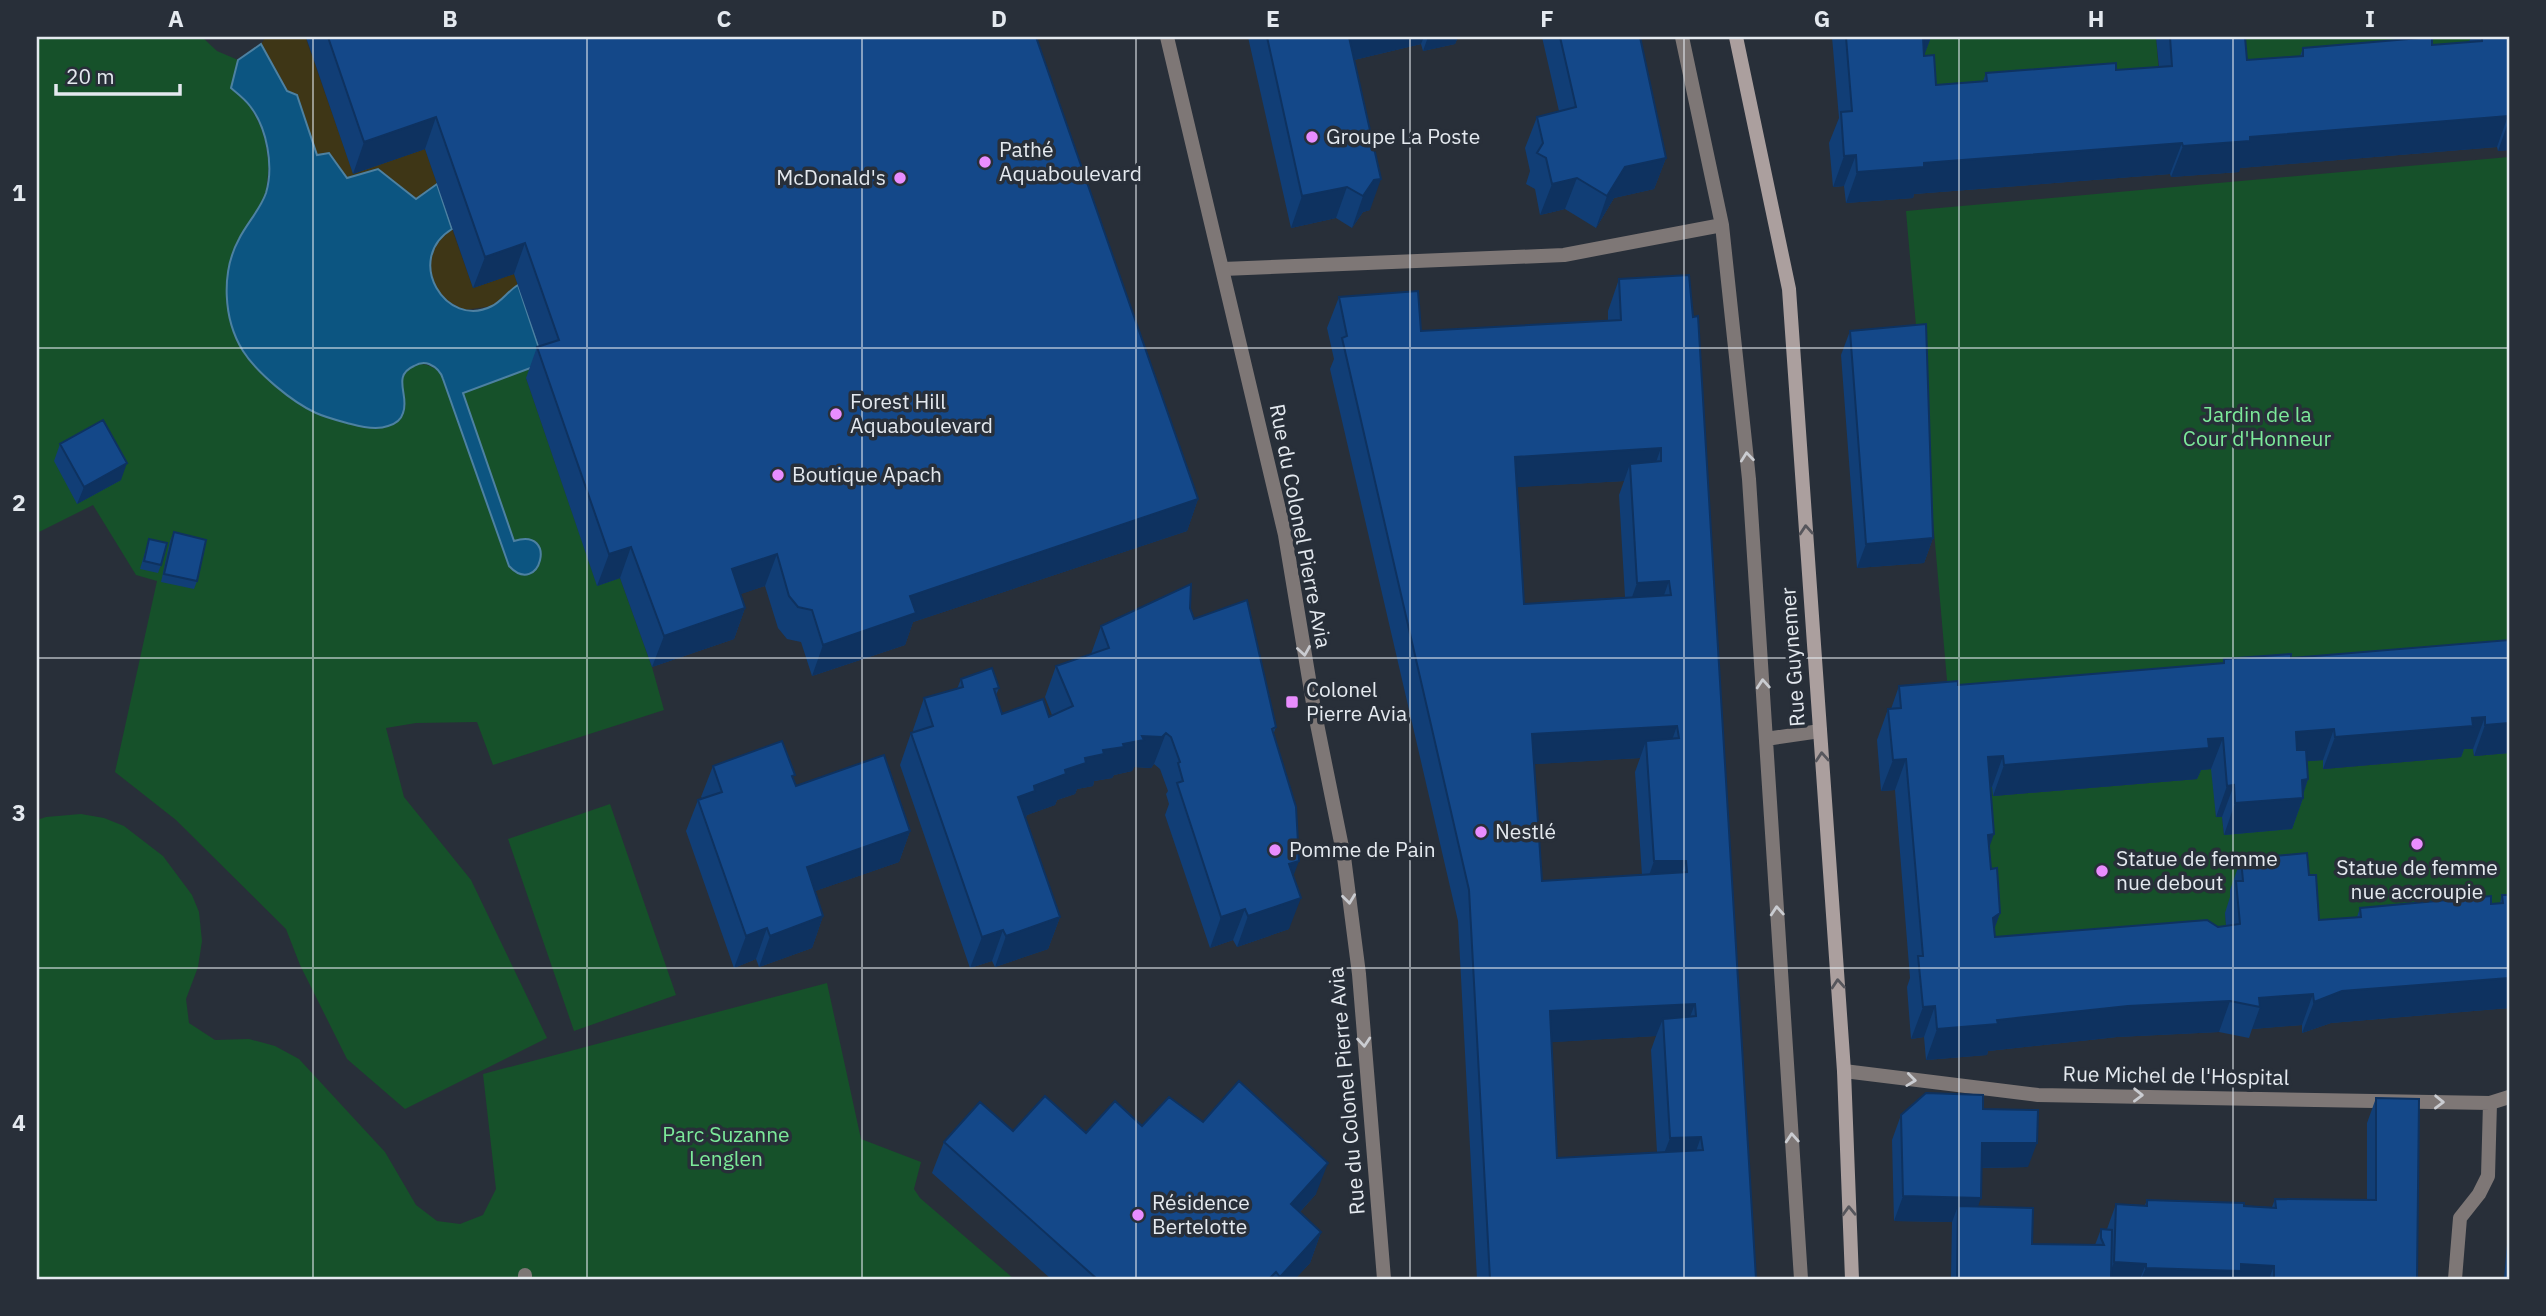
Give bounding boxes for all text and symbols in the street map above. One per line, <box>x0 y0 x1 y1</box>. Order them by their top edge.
text: A <box>168 3 184 33</box>
text: B <box>442 3 458 33</box>
text: C <box>717 3 732 33</box>
text: D <box>991 3 1007 33</box>
text: E <box>1266 3 1280 33</box>
text: F <box>1540 3 1554 33</box>
text: G <box>1814 3 1830 33</box>
text: H <box>2088 3 2104 33</box>
text: I <box>2365 3 2375 33</box>
scale bar <box>56 52 180 96</box>
text: 20 m <box>66 62 115 90</box>
place label: Groupe La Poste <box>1326 122 1480 150</box>
marker: Groupe La Poste <box>1304 129 1320 145</box>
place label: Pathé Aquaboulevard <box>999 135 1142 187</box>
marker: Pathé Aquaboulevard <box>977 154 993 170</box>
place label: McDonald's <box>776 163 886 191</box>
marker: McDonald's <box>892 170 908 186</box>
text: 1 <box>12 177 26 207</box>
place label: Forest Hill Aquaboulevard <box>850 387 993 439</box>
park label: Jardin de la Cour d'Honneur <box>2183 400 2331 452</box>
street label: Rue du Colonel Pierre Avia <box>1264 401 1338 650</box>
marker: Forest Hill Aquaboulevard <box>828 406 844 422</box>
one-way arrow <box>1740 451 1755 462</box>
place label: Boutique Apach <box>792 460 942 488</box>
marker: Boutique Apach <box>770 467 786 483</box>
text: 2 <box>12 487 26 517</box>
one-way arrow <box>1798 524 1813 535</box>
street label: Rue Guynemer <box>1773 586 1811 728</box>
one-way arrow <box>1296 645 1311 657</box>
place label: Colonel Pierre Avia <box>1306 675 1407 727</box>
one-way arrow <box>1756 678 1771 689</box>
marker: Colonel Pierre Avia <box>1284 694 1300 710</box>
one-way arrow <box>1815 751 1830 762</box>
text: 3 <box>12 797 26 827</box>
place label: Nestlé <box>1495 817 1556 845</box>
marker: Nestlé <box>1473 824 1489 840</box>
place label: Pomme de Pain <box>1289 835 1436 863</box>
marker: Statue de femme nue accroupie <box>2409 836 2425 852</box>
marker: Pomme de Pain <box>1267 842 1283 858</box>
place label: Statue de femme nue debout <box>2116 844 2278 896</box>
place label: Statue de femme nue accroupie <box>2336 853 2498 905</box>
marker: Statue de femme nue debout <box>2094 863 2110 879</box>
one-way arrow <box>1341 893 1356 905</box>
one-way arrow <box>1770 905 1785 916</box>
street label: Rue du Colonel Pierre Avia <box>1321 966 1371 1216</box>
one-way arrow <box>1830 978 1845 989</box>
one-way arrow <box>1356 1037 1371 1048</box>
street label: Rue Michel de l'Hospital <box>2062 1059 2290 1091</box>
one-way arrow <box>1906 1072 1917 1087</box>
one-way arrow <box>2133 1088 2144 1103</box>
one-way arrow <box>2434 1094 2445 1109</box>
text: 4 <box>12 1107 26 1137</box>
park label: Parc Suzanne Lenglen <box>662 1120 790 1172</box>
one-way arrow <box>1785 1132 1800 1143</box>
place label: Résidence Bertelotte <box>1152 1188 1250 1240</box>
one-way arrow <box>1842 1205 1857 1216</box>
marker: Résidence Bertelotte <box>1130 1207 1146 1223</box>

